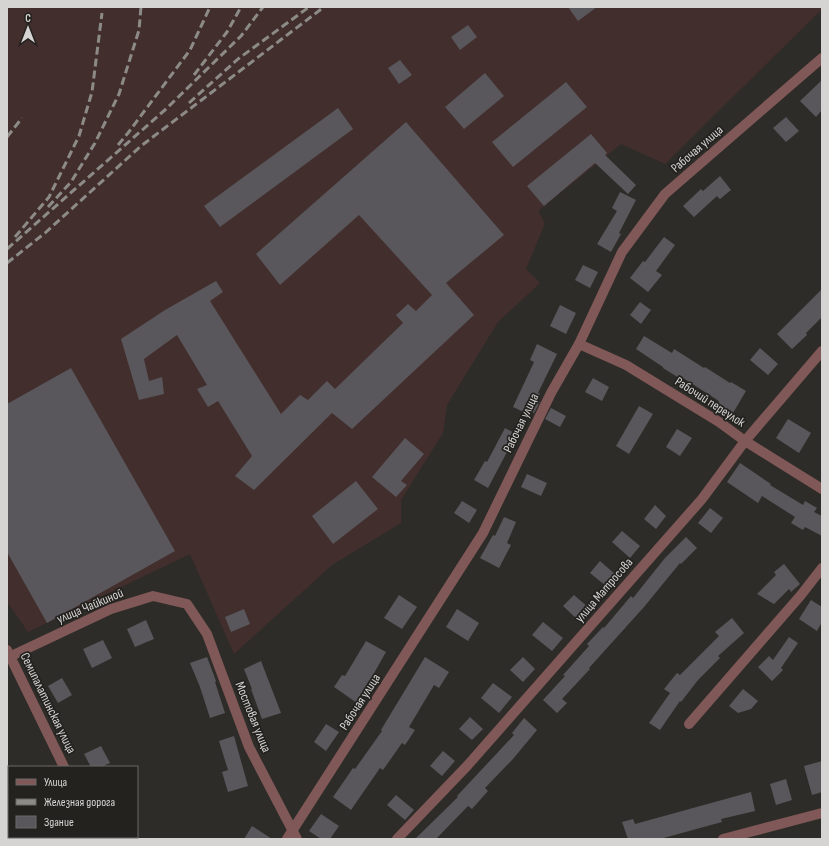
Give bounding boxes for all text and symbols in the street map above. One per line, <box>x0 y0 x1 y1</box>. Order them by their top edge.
north arrow <box>8 8 48 48</box>
text: С <box>25 12 31 25</box>
street label: Рабочая улица <box>668 122 726 176</box>
street label: Рабочий переулок <box>672 373 748 431</box>
street label: Рабочая улица <box>500 391 542 455</box>
street label: улица Матросова <box>572 554 636 626</box>
street label: улица Чайкиной <box>54 585 126 627</box>
street label: Семипалатинская улица <box>17 650 79 756</box>
street label: Рабочая улица <box>336 671 384 733</box>
street label: Мостовая улица <box>232 679 274 755</box>
legend <box>8 766 138 838</box>
text: Улица <box>44 775 68 790</box>
text: Железная дорога <box>44 795 116 810</box>
text: Здание <box>44 815 74 830</box>

